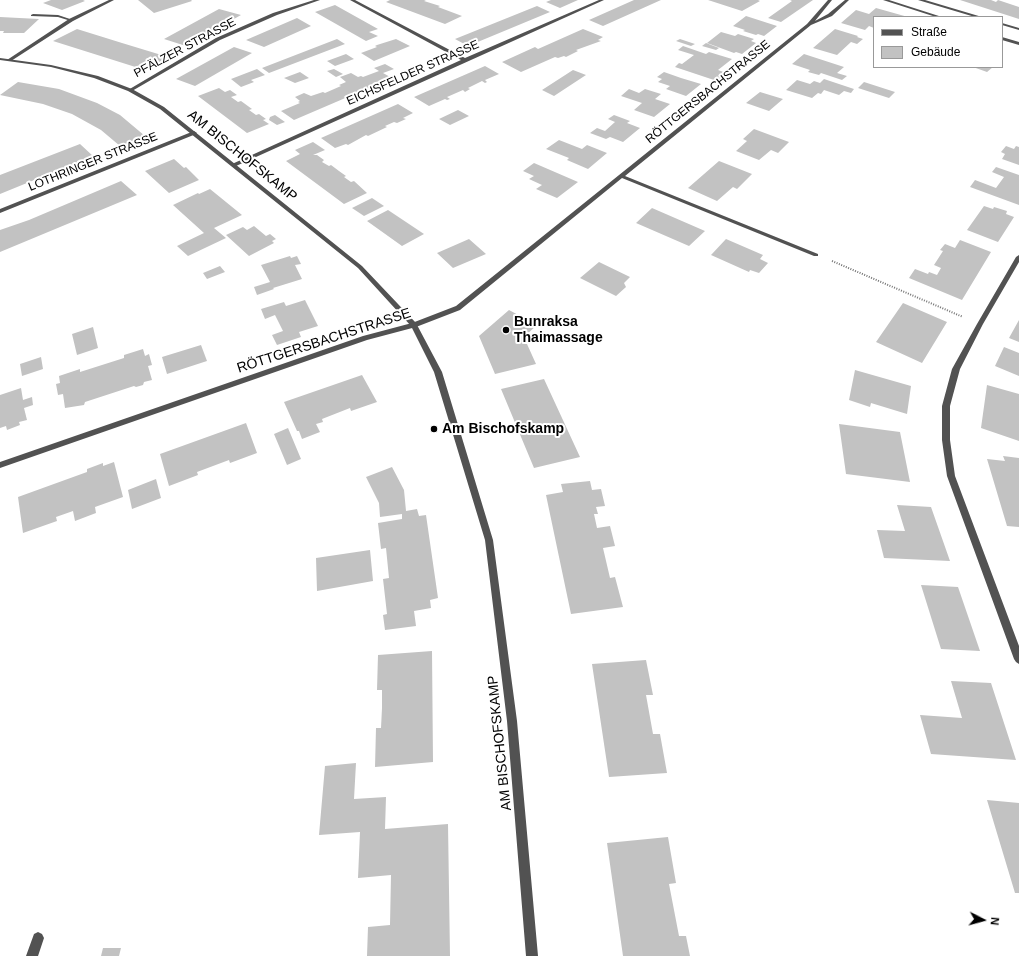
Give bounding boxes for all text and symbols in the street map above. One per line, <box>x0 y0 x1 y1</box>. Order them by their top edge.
street label: PFÄLZER STRASSE <box>132 15 238 81</box>
legend <box>873 16 1003 68</box>
text: Straße <box>911 25 947 39</box>
street label: EICHSFELDER STRASSE <box>345 37 481 109</box>
street label: RÖTTGERSBACHSTRASSE <box>643 37 773 147</box>
text: Gebäude <box>911 45 960 59</box>
street label: AM BISCHOFSKAMP <box>184 107 300 205</box>
street label: LOTHRINGER STRASSE <box>26 129 160 195</box>
street label: RÖTTGERSBACHSTRASSE <box>235 305 413 377</box>
place label: Bunraksa Thaimassage <box>514 314 603 346</box>
marker: Bunraksa Thaimassage <box>501 325 511 335</box>
place label: Am Bischofskamp <box>442 421 564 437</box>
marker: Am Bischofskamp <box>429 424 439 434</box>
street label: AM BISCHOFSKAMP <box>485 674 515 812</box>
north arrow <box>963 900 1003 940</box>
text: N <box>989 917 1001 926</box>

